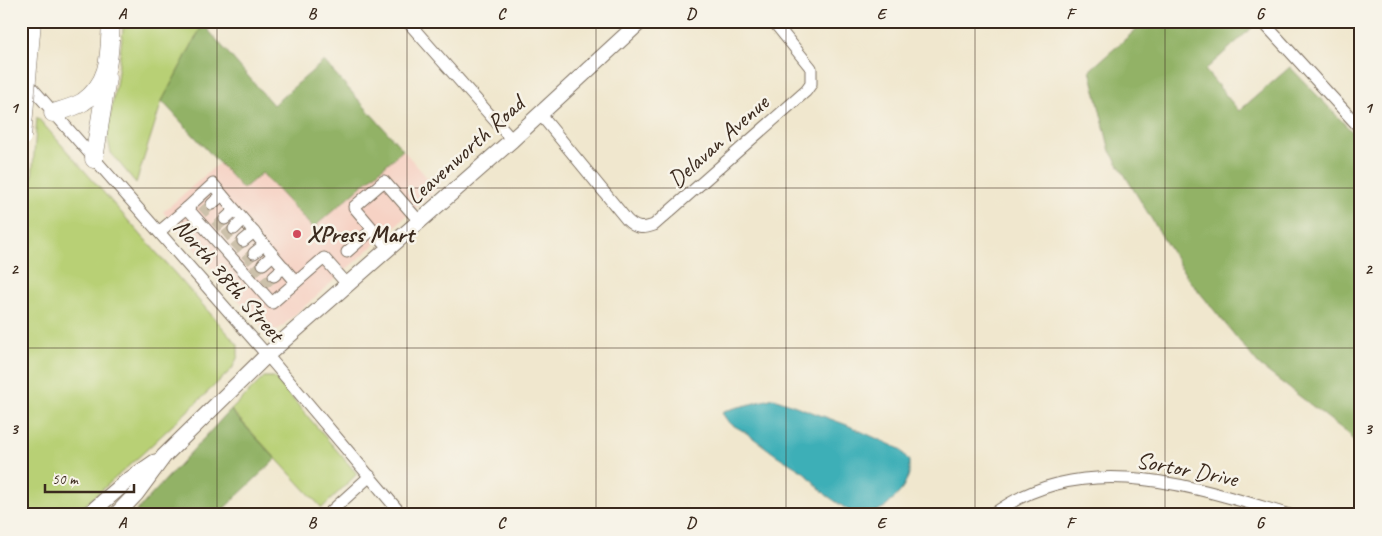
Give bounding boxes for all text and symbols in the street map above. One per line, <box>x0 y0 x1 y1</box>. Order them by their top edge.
text: A <box>118 4 128 24</box>
text: B <box>308 4 318 24</box>
text: C <box>497 4 507 24</box>
text: D <box>686 4 697 24</box>
text: E <box>877 4 888 24</box>
text: F <box>1066 4 1077 24</box>
text: G <box>1256 4 1266 24</box>
street label: Delavan Avenue <box>661 86 776 194</box>
street label: Leavenworth Road <box>400 87 533 211</box>
text: 1 <box>10 98 19 118</box>
text: 1 <box>1364 98 1373 118</box>
street label: North 38th Street <box>167 212 292 350</box>
place label: XPress Mart <box>307 219 417 249</box>
marker: XPress Mart <box>291 228 303 240</box>
text: 2 <box>10 259 19 279</box>
text: 2 <box>1364 259 1373 279</box>
text: 3 <box>10 419 19 439</box>
text: 3 <box>1364 419 1373 439</box>
street label: Sortor Drive <box>1134 445 1242 494</box>
scale bar <box>45 461 134 493</box>
text: 50 m <box>52 470 79 489</box>
text: A <box>118 513 128 533</box>
text: B <box>308 513 318 533</box>
text: C <box>497 513 507 533</box>
text: D <box>686 513 697 533</box>
text: E <box>877 513 888 533</box>
text: F <box>1066 513 1077 533</box>
text: G <box>1256 513 1266 533</box>

